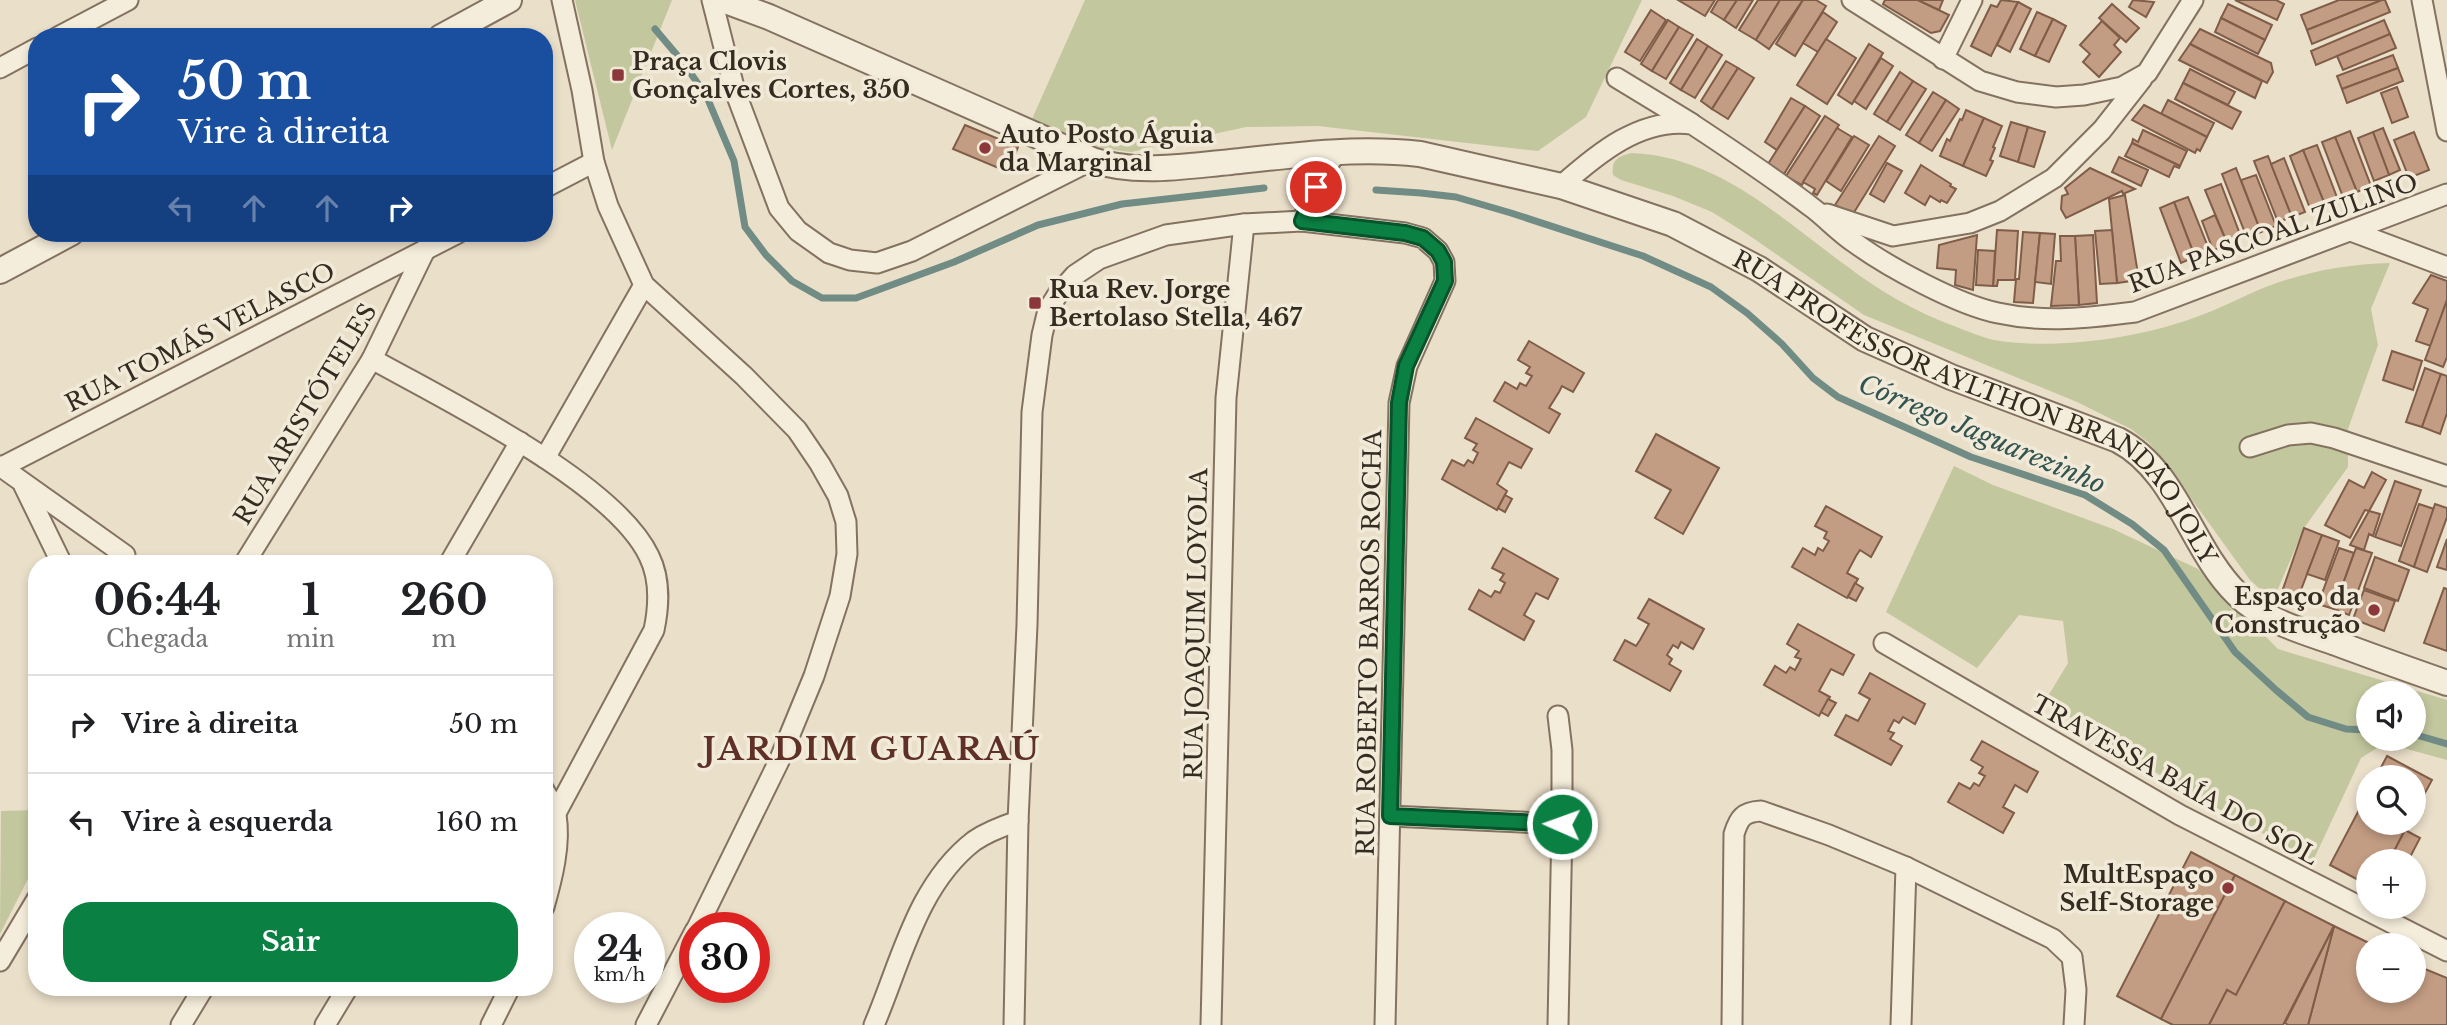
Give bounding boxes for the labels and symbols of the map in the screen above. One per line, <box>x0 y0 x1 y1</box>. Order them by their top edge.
place label: Praça Clovis Gonçalves Cortes, 350 <box>632 47 910 104</box>
marker: Praça Clovis Gonçalves Cortes, 350 <box>610 67 626 83</box>
place label: Auto Posto Águia da Marginal <box>998 120 1214 177</box>
marker: Auto Posto Águia da Marginal <box>977 140 993 156</box>
pin <box>1286 157 1346 217</box>
street label: RUA PASCOAL ZULINO <box>2124 167 2422 299</box>
street label: RUA PROFESSOR AYLTHON BRANDÃO JOLY <box>1728 244 2224 570</box>
street label: RUA TOMÁS VELASCO <box>60 256 340 418</box>
place label: Rua Rev. Jorge Bertolaso Stella, 467 <box>1049 275 1302 332</box>
marker: Rua Rev. Jorge Bertolaso Stella, 467 <box>1027 295 1043 311</box>
street label: RUA ARISTÓTELES <box>227 298 383 530</box>
water label: Córrego Jaguarezinho <box>1854 367 2110 501</box>
street label: RUA ROBERTO BARROS ROCHA <box>1351 429 1387 856</box>
street label: RUA JOAQUIM LOYOLA <box>1179 467 1213 780</box>
place label: Espaço da Construção <box>2214 582 2360 639</box>
marker: Espaço da Construção <box>2366 602 2382 618</box>
street label: TRAVESSA BAÍA DO SOL <box>2027 689 2323 871</box>
district label: JARDIM GUARAÚ <box>697 729 1041 769</box>
position arrow <box>1525 787 1599 861</box>
place label: MultEspaço Self-Storage <box>2060 860 2214 917</box>
marker: MultEspaço Self-Storage <box>2220 880 2236 896</box>
speed limit sign: 30 <box>679 912 770 1003</box>

